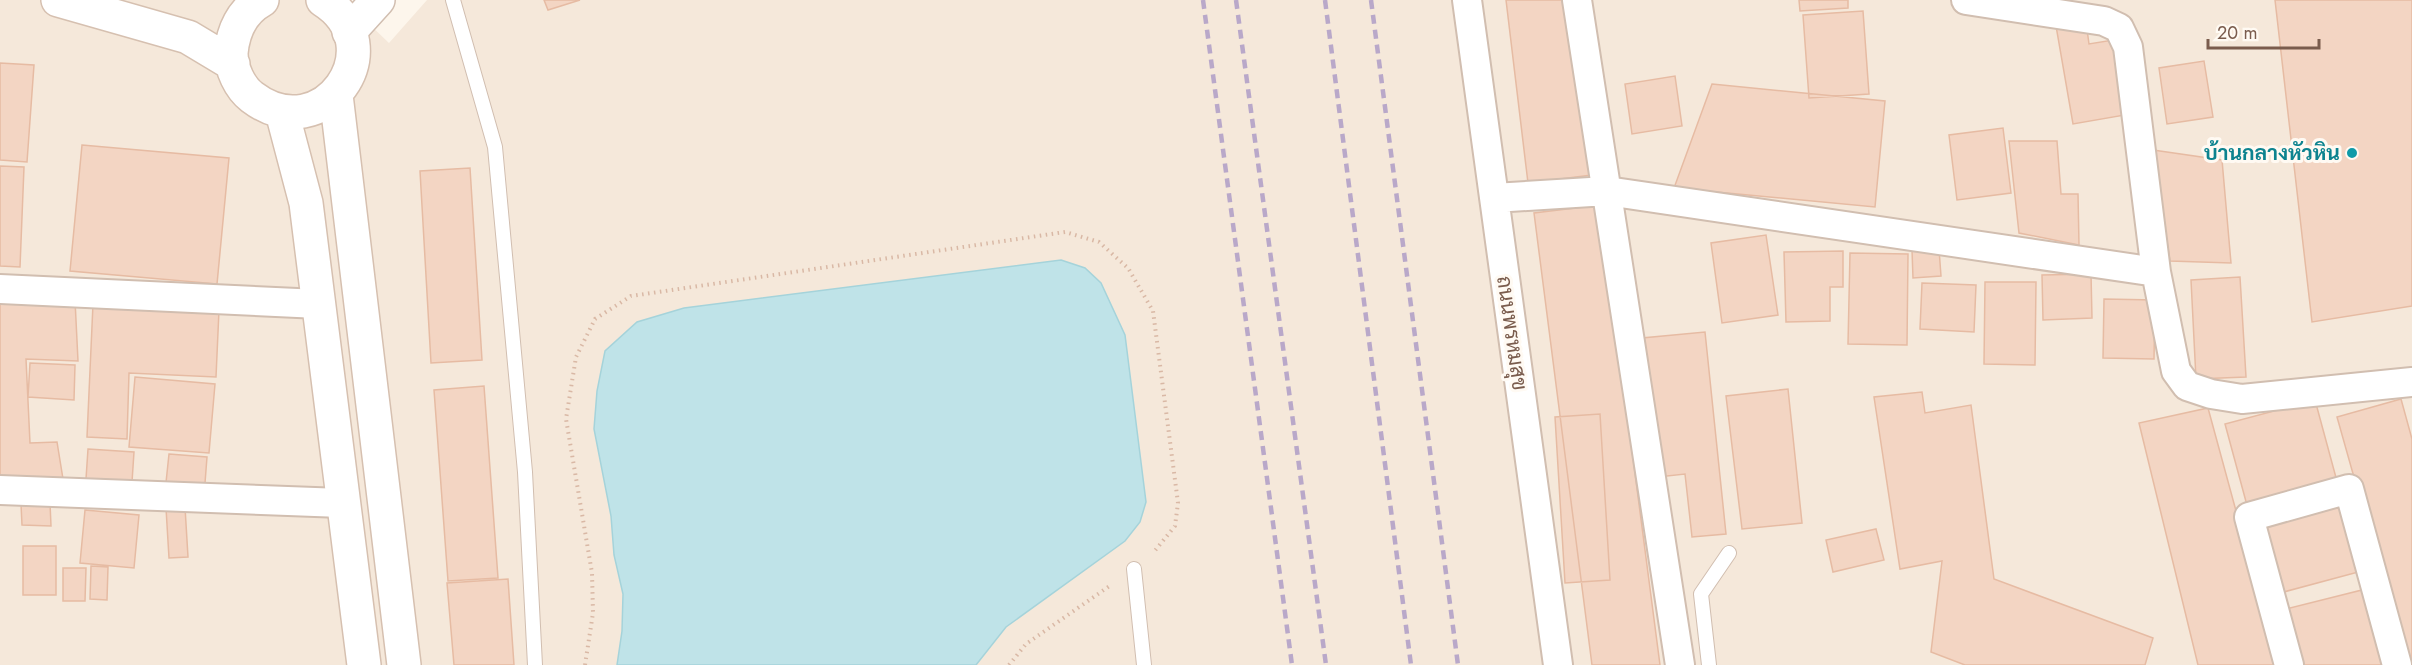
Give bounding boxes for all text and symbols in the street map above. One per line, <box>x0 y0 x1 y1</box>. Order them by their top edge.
scale bar <box>2208 12 2319 50</box>
text: 20 m <box>2217 20 2257 46</box>
place label: บ้านกลางหัวหิน <box>2204 138 2340 168</box>
marker: บ้านกลางหัวหิน <box>2345 146 2359 160</box>
street label: ถนนพรหมสุข <box>1489 274 1535 392</box>

